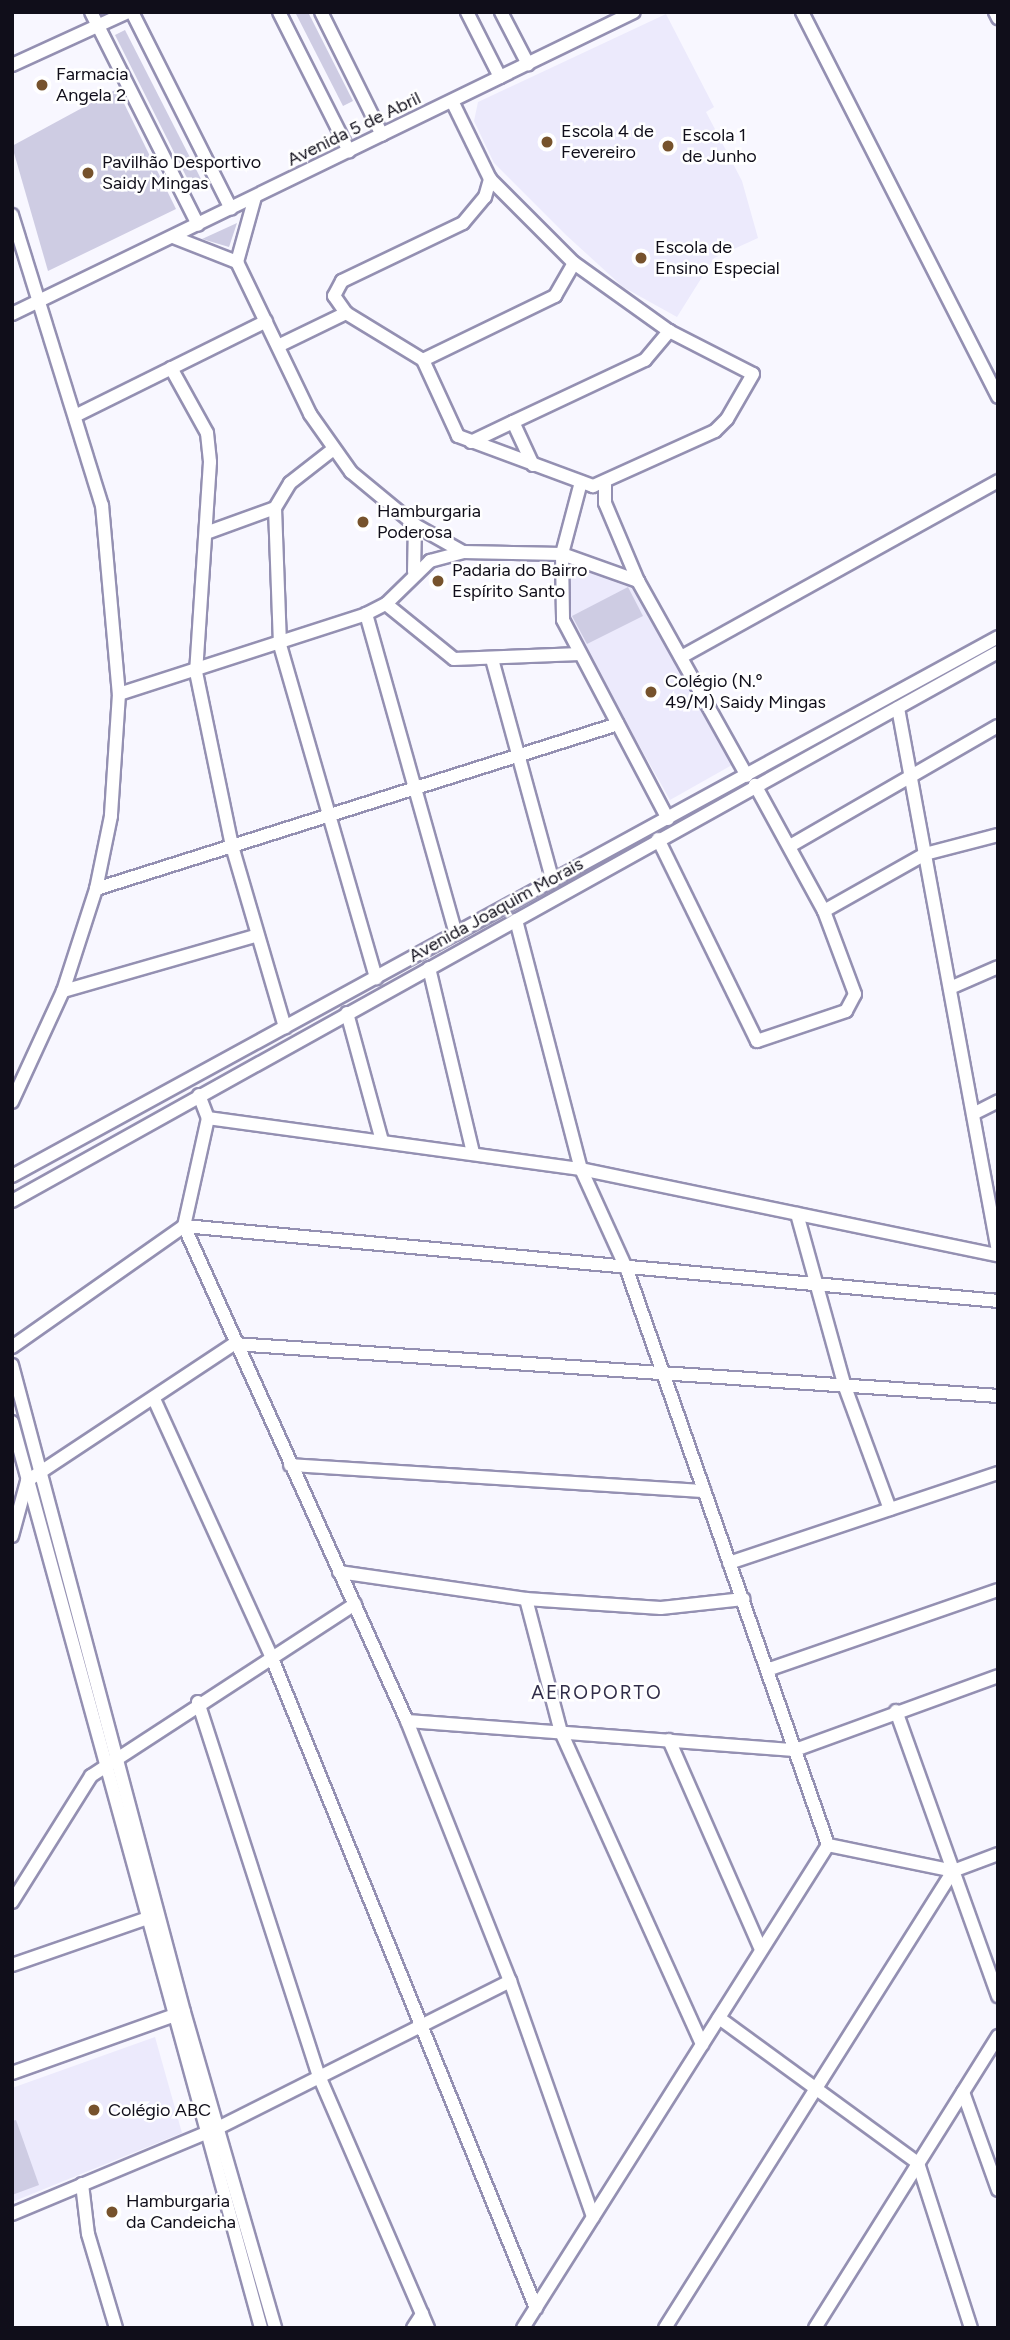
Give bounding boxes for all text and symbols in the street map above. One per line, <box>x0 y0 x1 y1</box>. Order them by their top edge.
place label: Farmacia Angela 2 <box>56 64 129 106</box>
marker: Farmacia Angela 2 <box>34 77 50 93</box>
street label: Avenida 5 de Abril <box>284 87 424 171</box>
place label: Escola 4 de Fevereiro <box>561 121 654 164</box>
place label: Escola 1 de Junho <box>682 125 757 168</box>
marker: Escola 4 de Fevereiro <box>539 134 555 150</box>
marker: Escola 1 de Junho <box>660 138 676 154</box>
place label: Pavilhão Desportivo Saidy Mingas <box>102 152 261 194</box>
marker: Pavilhão Desportivo Saidy Mingas <box>80 165 96 181</box>
place label: Escola de Ensino Especial <box>655 237 780 280</box>
marker: Escola de Ensino Especial <box>633 250 649 266</box>
place label: Hamburgaria Poderosa <box>377 501 481 544</box>
marker: Hamburgaria Poderosa <box>355 514 371 530</box>
place label: Padaria do Bairro Espírito Santo <box>452 560 587 602</box>
marker: Padaria do Bairro Espírito Santo <box>430 573 446 589</box>
place label: Colégio (N.º 49/M) Saidy Mingas <box>665 671 826 714</box>
marker: Colégio (N.º 49/M) Saidy Mingas <box>643 684 659 700</box>
street label: Avenida Joaquim Morais <box>405 853 587 967</box>
district label: AEROPORTO <box>532 1682 662 1704</box>
place label: Colégio ABC <box>108 2099 211 2121</box>
marker: Colégio ABC <box>86 2102 102 2118</box>
place label: Hamburgaria da Candeicha <box>126 2191 236 2234</box>
marker: Hamburgaria da Candeicha <box>104 2204 120 2220</box>

